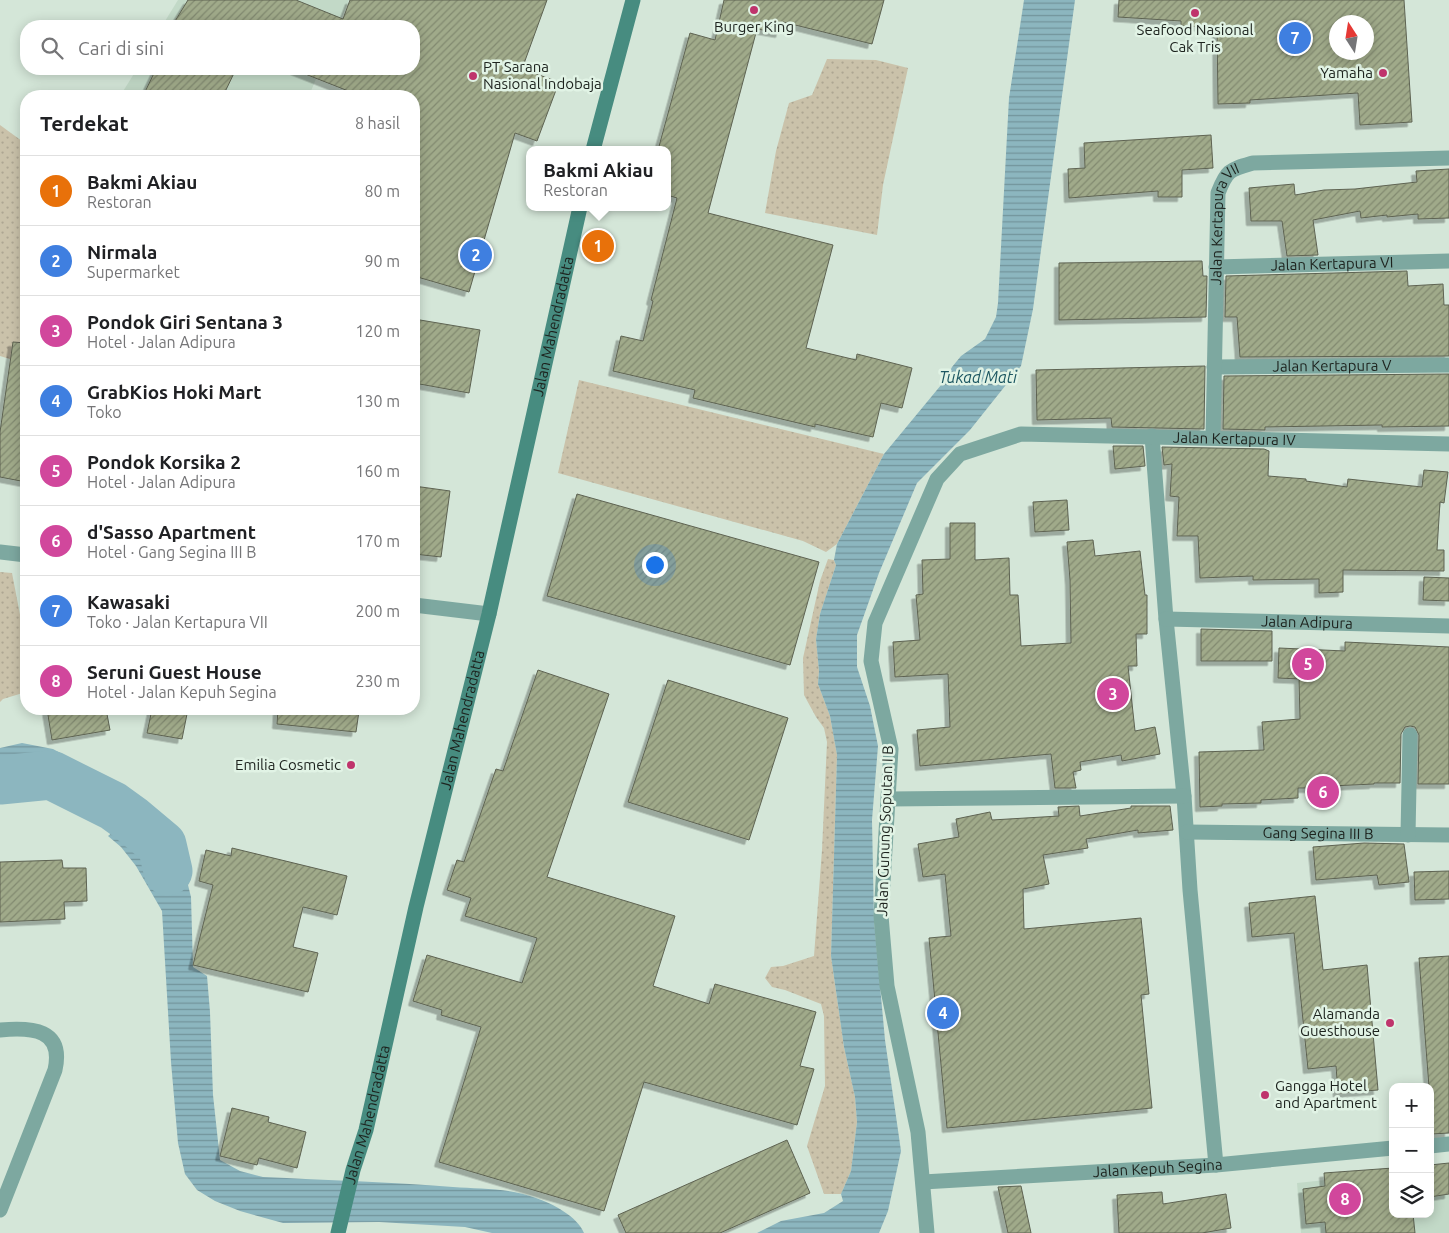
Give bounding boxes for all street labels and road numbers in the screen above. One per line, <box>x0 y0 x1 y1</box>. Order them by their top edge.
street label: Jalan Kertapura VII <box>1207 159 1242 286</box>
street label: Jalan Kertapura VI <box>1270 253 1394 274</box>
street label: Jalan Mahendradatta <box>529 255 577 398</box>
street label: Jalan Kertapura V <box>1272 356 1392 375</box>
street label: Jalan Kertapura IV <box>1173 429 1296 448</box>
street label: Jalan Adipura <box>1261 612 1353 632</box>
street label: Jalan Mahendradatta <box>437 648 488 791</box>
street label: Jalan Gunung Soputan I B <box>873 745 896 917</box>
street label: Gang Segina III B <box>1262 824 1374 842</box>
street label: Jalan Mahendradatta <box>341 1043 393 1186</box>
street label: Jalan Kepuh Segina <box>1092 1155 1223 1180</box>

